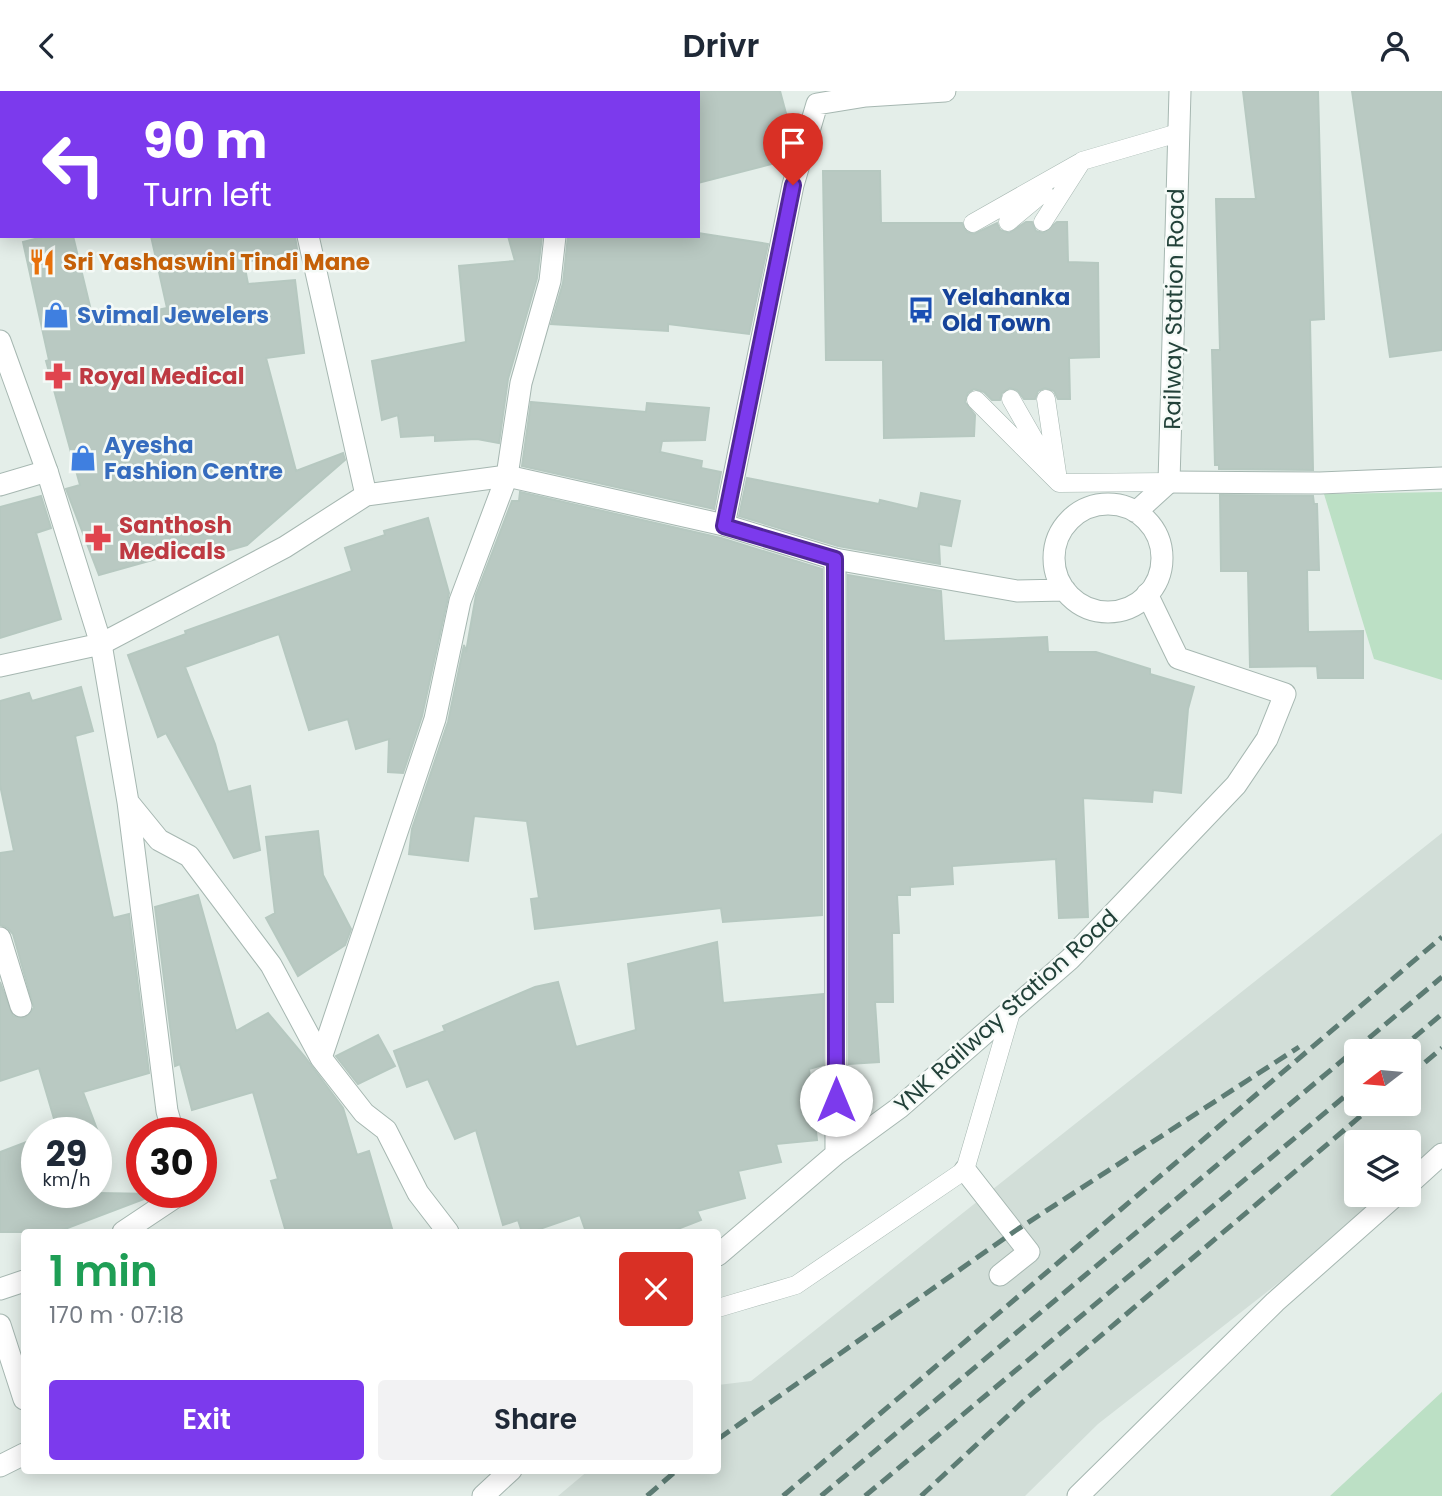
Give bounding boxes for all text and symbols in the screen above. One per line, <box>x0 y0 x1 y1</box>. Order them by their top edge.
text: Drivr <box>683 23 759 68</box>
icon: back <box>28 27 66 65</box>
icon: person <box>1376 27 1414 65</box>
text: 90 m <box>143 107 267 175</box>
pin <box>763 113 823 185</box>
icon: left <box>28 119 119 210</box>
icon: arrive <box>774 124 812 162</box>
text: Turn left <box>143 172 272 217</box>
street label: Railway Station Road <box>1156 188 1192 430</box>
place label: Sri Yashaswini Tindi Mane <box>63 246 370 278</box>
restaurant icon: Sri Yashaswini Tindi Mane <box>27 247 57 277</box>
place label: Yelahanka Old Town <box>942 281 1070 339</box>
bus stop icon: Yelahanka Old Town <box>906 295 936 325</box>
place label: Svimal Jewelers <box>77 299 269 331</box>
shop icon: Svimal Jewelers <box>41 300 71 330</box>
place label: Royal Medical <box>79 360 244 392</box>
pharmacy icon: Royal Medical <box>43 361 73 391</box>
place label: Ayesha Fashion Centre <box>104 429 283 487</box>
shop icon: Ayesha Fashion Centre <box>68 443 98 473</box>
place label: Santhosh Medicals <box>119 509 232 567</box>
pharmacy icon: Santhosh Medicals <box>83 523 113 553</box>
street label: YNK Railway Station Road <box>887 902 1125 1120</box>
north arrow <box>1344 1039 1421 1117</box>
map controls <box>1344 1039 1421 1207</box>
position arrow <box>799 1063 873 1137</box>
speed limit sign: 30 <box>126 1117 217 1208</box>
text: 29 <box>46 1129 87 1178</box>
button: layers <box>1344 1130 1421 1207</box>
text: km/h <box>43 1167 90 1192</box>
text: 1 min <box>49 1242 158 1301</box>
button: close <box>619 1252 693 1326</box>
text: 170 m · 07:18 <box>49 1299 184 1331</box>
button: Exit <box>49 1380 364 1460</box>
button: Share <box>378 1380 693 1460</box>

